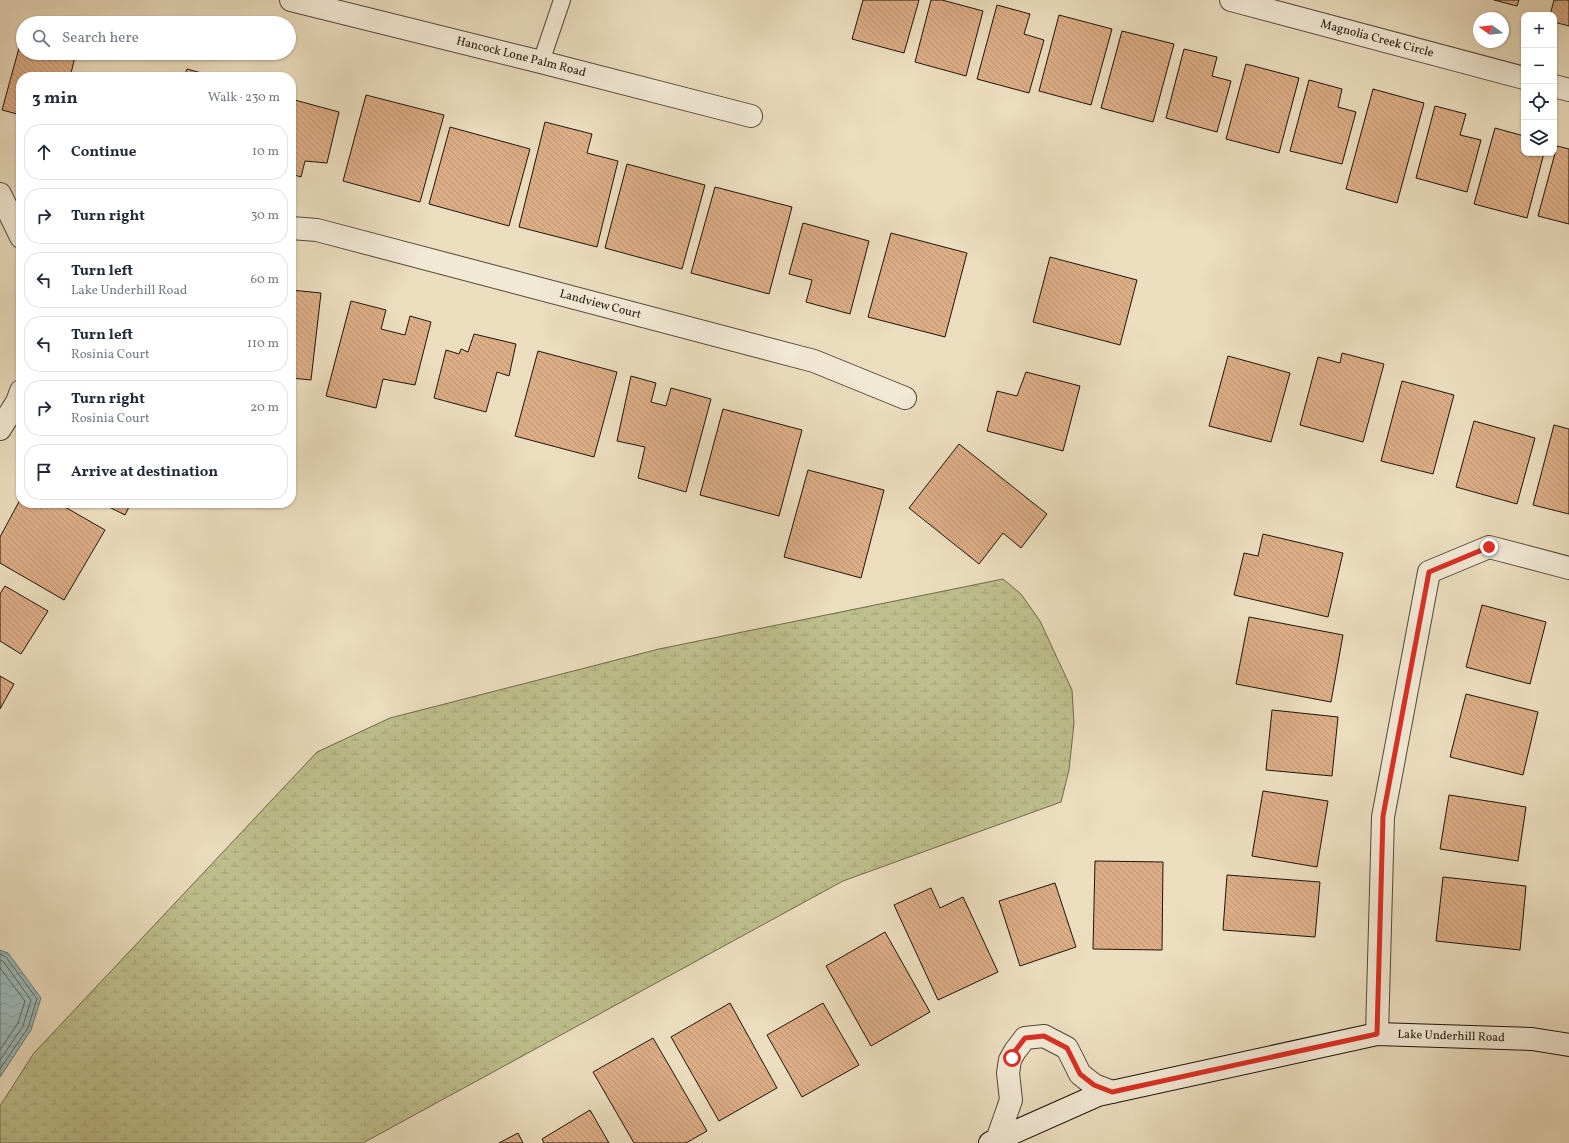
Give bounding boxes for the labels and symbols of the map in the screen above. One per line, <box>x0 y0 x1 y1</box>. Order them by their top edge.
north arrow <box>1473 12 1509 48</box>
street label: Magnolia Creek Circle <box>1319 16 1436 62</box>
street label: Hancock Lone Palm Road <box>455 33 588 81</box>
street label: Landview Court <box>558 286 643 323</box>
route end <box>1480 538 1498 556</box>
street label: Lake Underhill Road <box>1397 1027 1505 1046</box>
route start <box>1003 1049 1021 1067</box>

